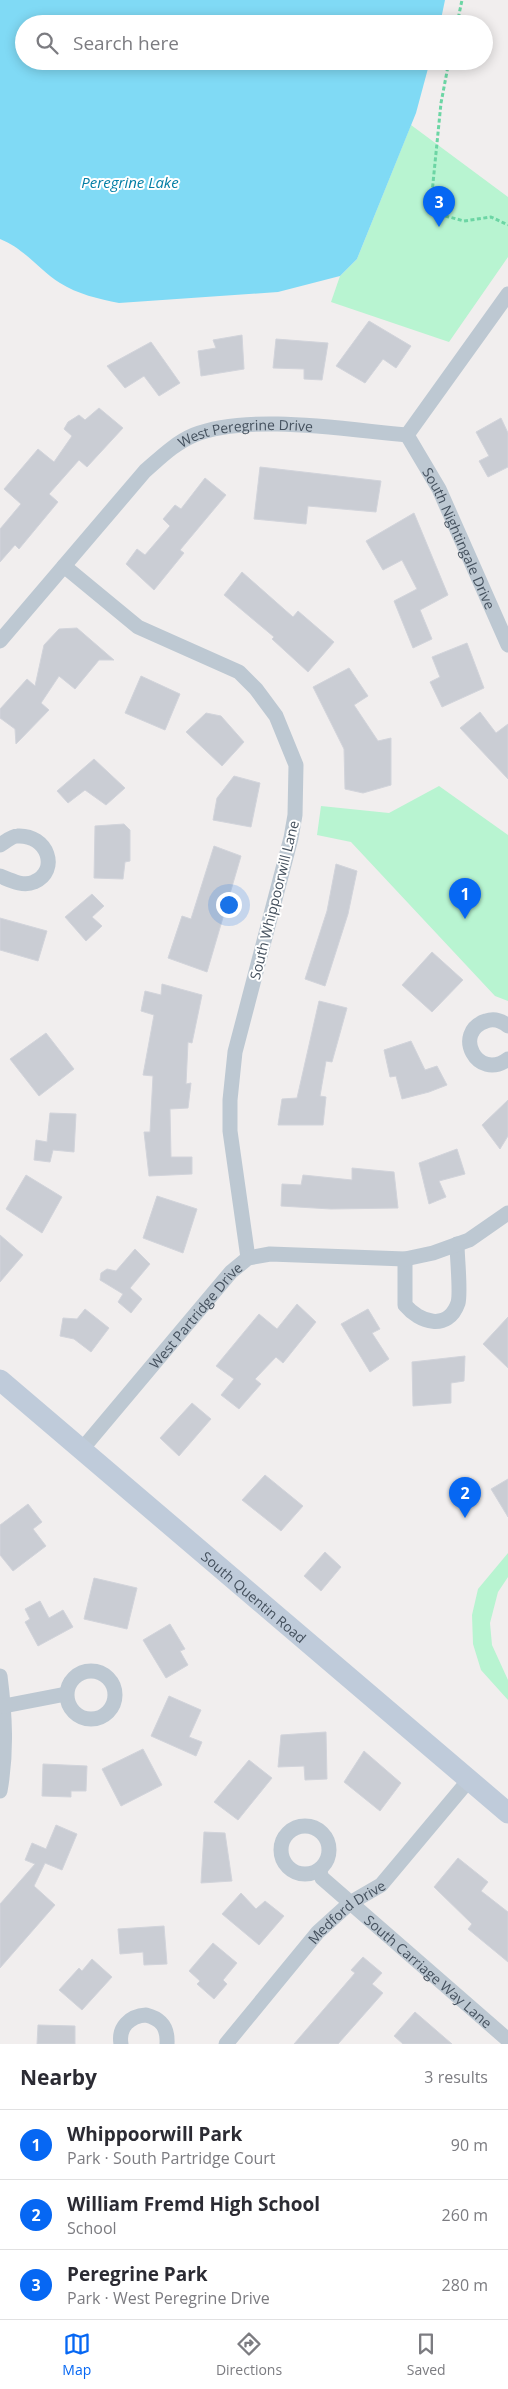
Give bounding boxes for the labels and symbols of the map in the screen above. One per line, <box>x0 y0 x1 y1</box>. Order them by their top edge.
water label: Peregrine Lake <box>81 172 179 192</box>
pin: 3 <box>423 186 455 227</box>
street label: West Peregrine Drive <box>174 414 314 451</box>
street label: South Nightingale Drive <box>419 464 500 612</box>
street label: South Whippoorwill Lane <box>245 818 303 982</box>
pin: 1 <box>449 878 481 919</box>
your location <box>216 892 242 918</box>
street label: West Partridge Drive <box>144 1257 246 1372</box>
pin: 2 <box>449 1477 481 1518</box>
street label: South Quentin Road <box>198 1547 311 1647</box>
street label: Medford Drive <box>303 1875 389 1947</box>
street label: South Carriage Way Lane <box>361 1910 497 2032</box>

